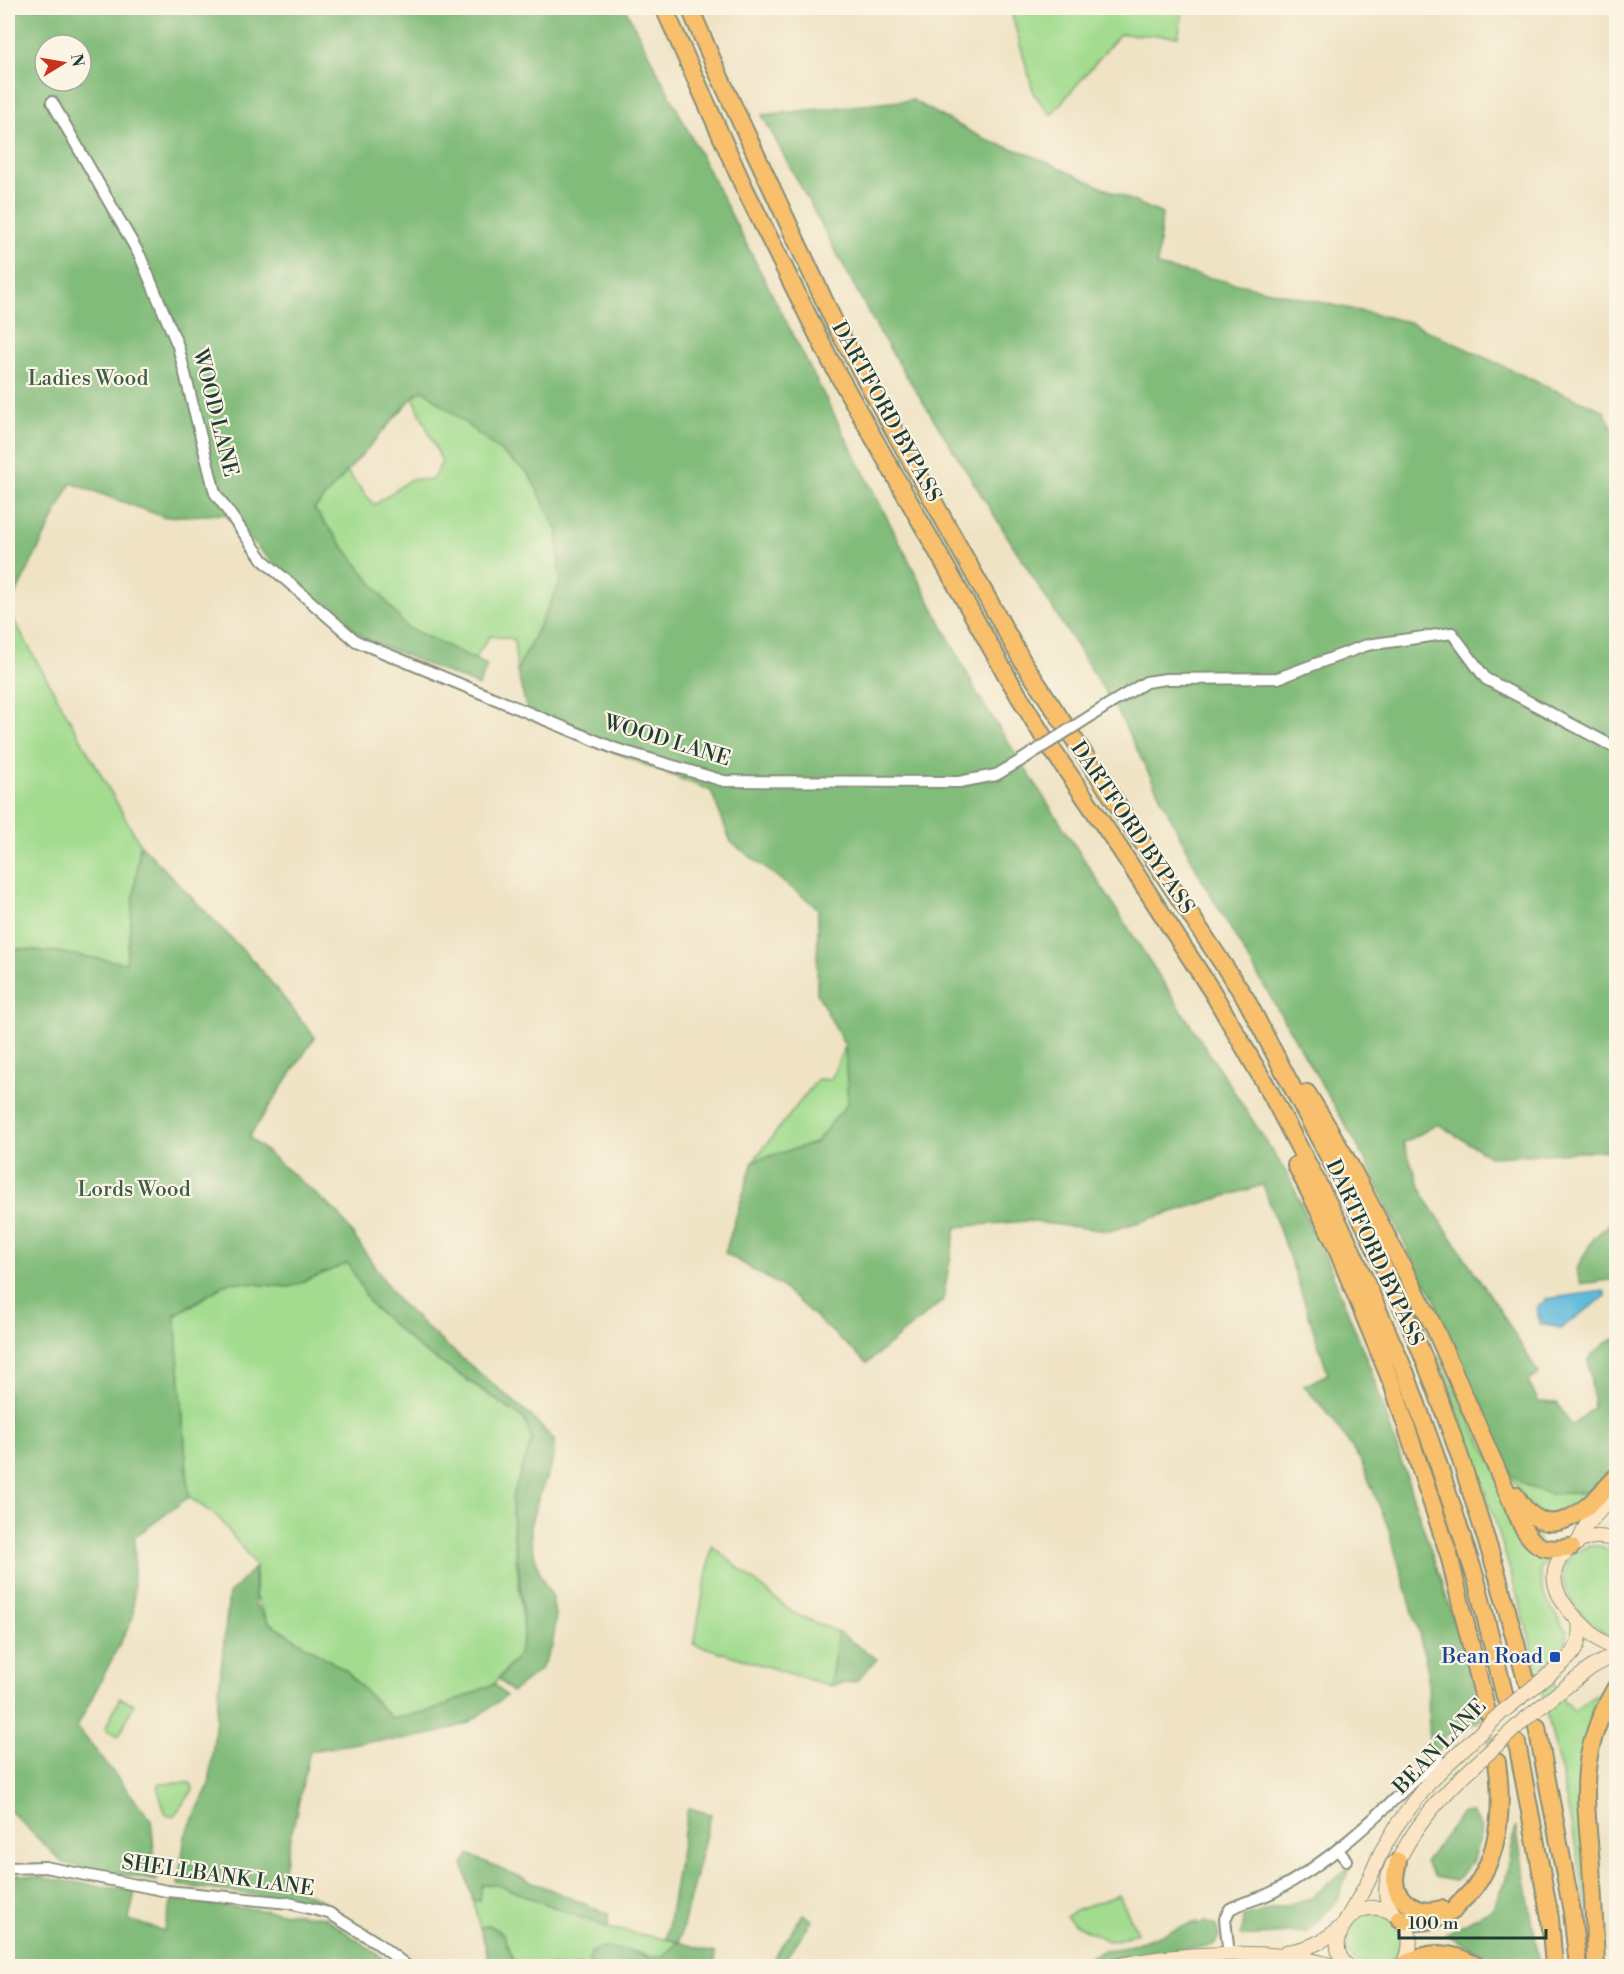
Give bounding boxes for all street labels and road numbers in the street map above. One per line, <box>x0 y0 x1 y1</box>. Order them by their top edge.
street label: DARTFORD BYPASS <box>825 317 947 507</box>
street label: WOOD LANE <box>186 345 243 480</box>
street label: WOOD LANE <box>600 709 733 773</box>
street label: DARTFORD BYPASS <box>1065 737 1199 919</box>
street label: DARTFORD BYPASS <box>1319 1156 1429 1350</box>
street label: BEAN LANE <box>1387 1694 1492 1801</box>
street label: SHELLBANK LANE <box>120 1850 316 1902</box>

